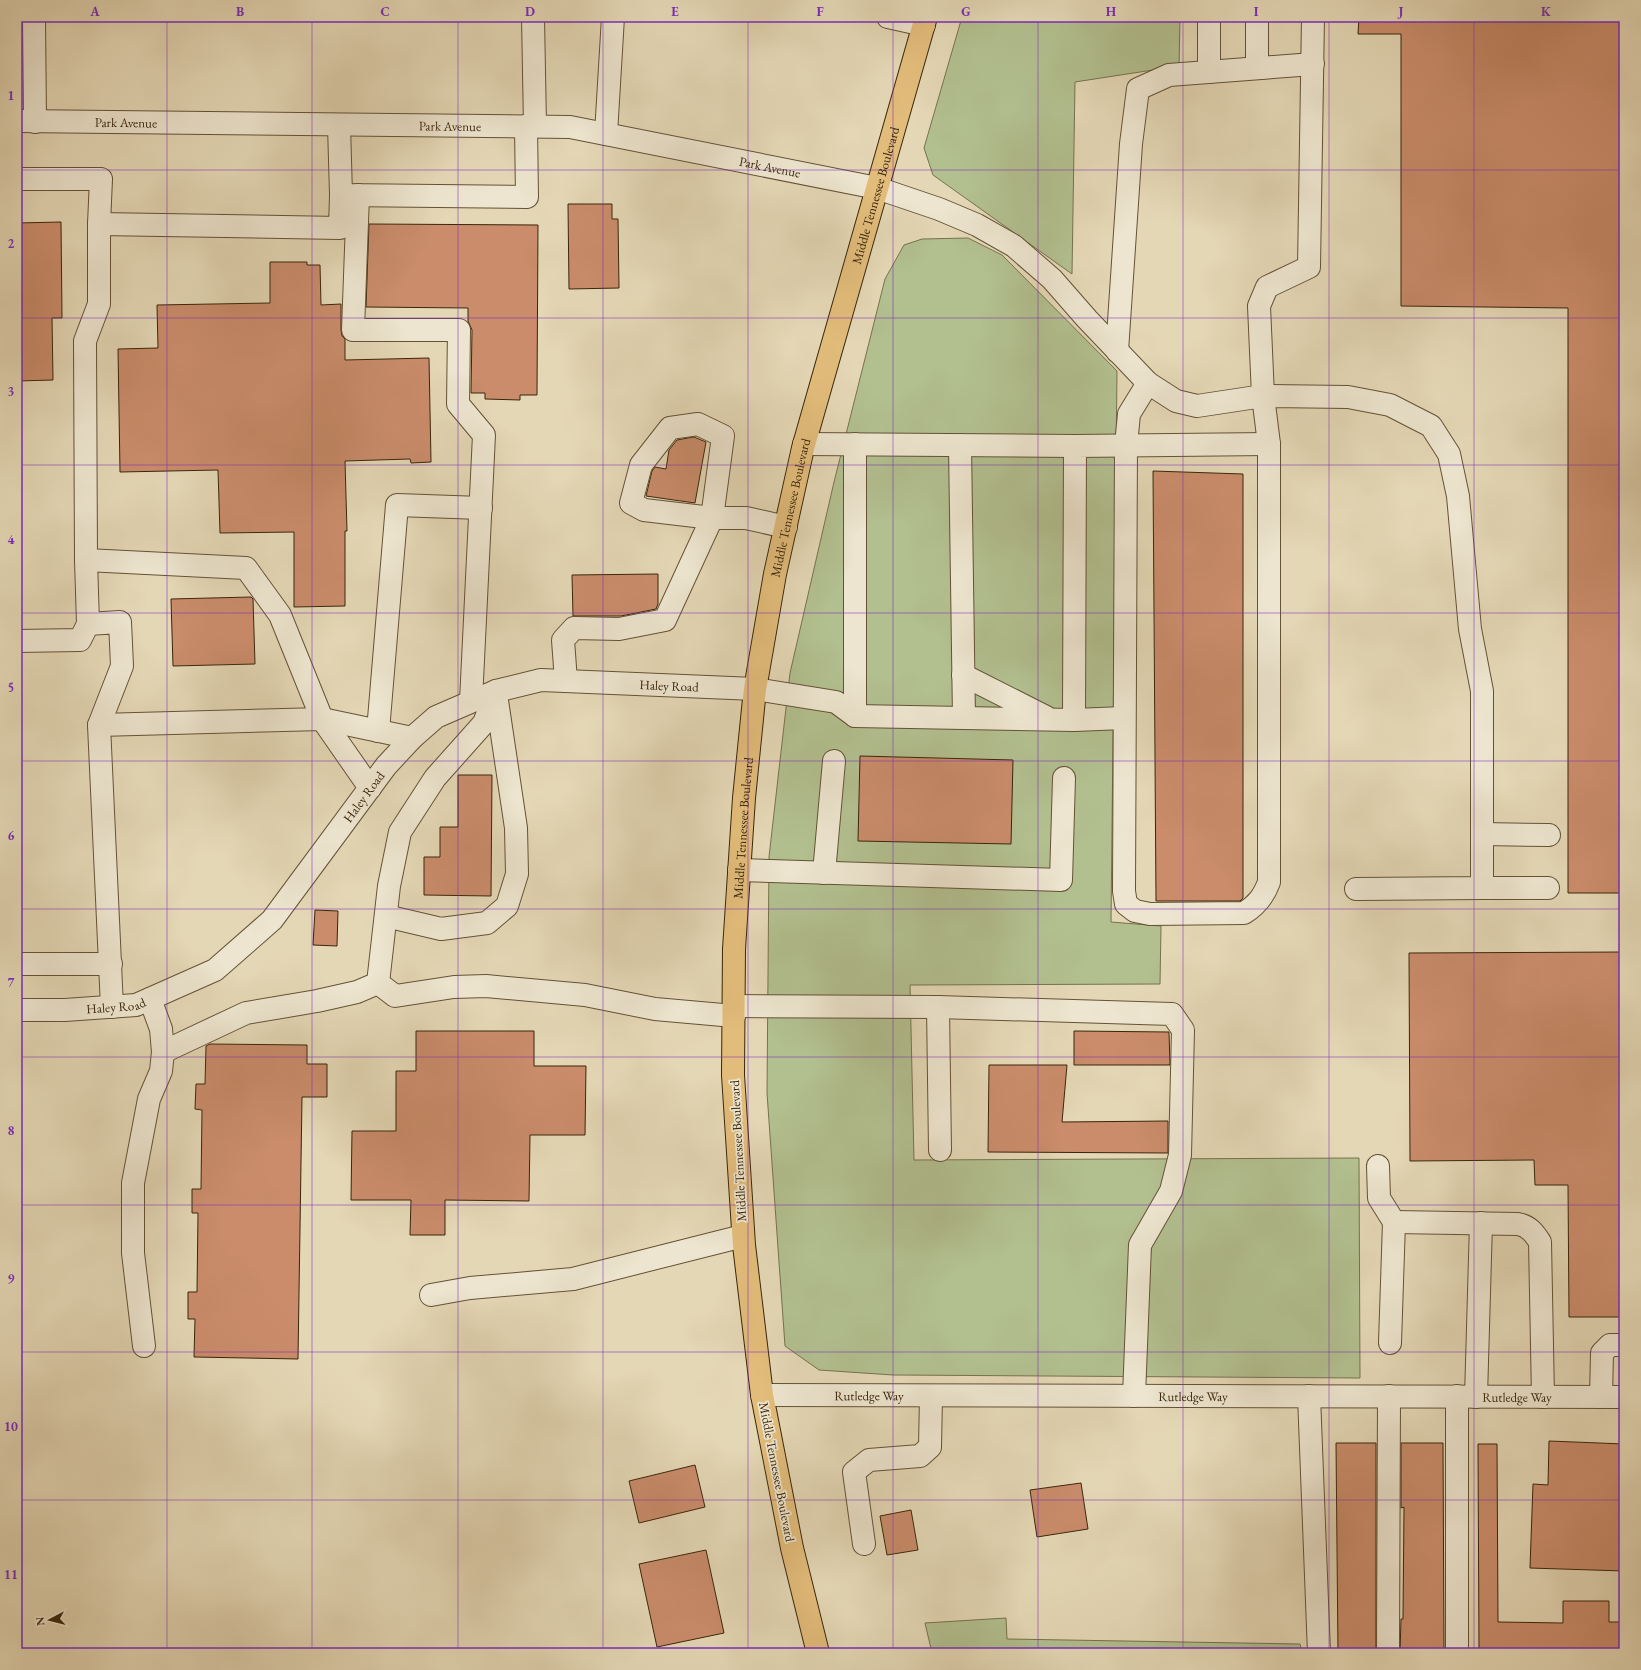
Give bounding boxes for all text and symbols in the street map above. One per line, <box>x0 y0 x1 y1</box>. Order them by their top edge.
text: A <box>89 3 100 20</box>
text: B <box>236 3 244 20</box>
text: C <box>380 3 390 20</box>
text: D <box>525 3 535 20</box>
text: E <box>671 3 679 20</box>
text: F <box>816 3 824 20</box>
text: G <box>961 3 971 20</box>
text: H <box>1106 3 1117 20</box>
text: I <box>1254 3 1259 20</box>
text: J <box>1397 3 1404 20</box>
text: K <box>1541 3 1552 20</box>
text: 1 <box>8 87 15 104</box>
street label: Park Avenue <box>95 113 157 131</box>
street label: Park Avenue <box>419 117 481 135</box>
street label: Middle Tennessee Boulevard <box>847 124 903 266</box>
street label: Park Avenue <box>738 152 802 181</box>
text: 2 <box>8 235 15 252</box>
text: 3 <box>8 383 15 400</box>
street label: Middle Tennessee Boulevard <box>766 436 814 579</box>
text: 4 <box>8 531 15 548</box>
street label: Haley Road <box>639 676 700 695</box>
text: 5 <box>8 679 14 696</box>
street label: Middle Tennessee Boulevard <box>729 756 757 899</box>
street label: Haley Road <box>339 767 388 826</box>
text: 6 <box>8 827 15 844</box>
text: 7 <box>8 974 15 991</box>
street label: Haley Road <box>86 993 149 1017</box>
street label: Middle Tennessee Boulevard <box>726 1079 750 1222</box>
text: 8 <box>8 1122 15 1139</box>
text: 9 <box>8 1270 15 1287</box>
street label: Rutledge Way <box>834 1387 904 1404</box>
street label: Rutledge Way <box>1158 1387 1228 1405</box>
street label: Rutledge Way <box>1482 1388 1552 1405</box>
street label: Middle Tennessee Boulevard <box>755 1401 799 1544</box>
text: 10 <box>4 1418 18 1435</box>
text: 11 <box>4 1566 18 1583</box>
north arrow <box>30 1600 70 1640</box>
text: N <box>33 1616 48 1626</box>

